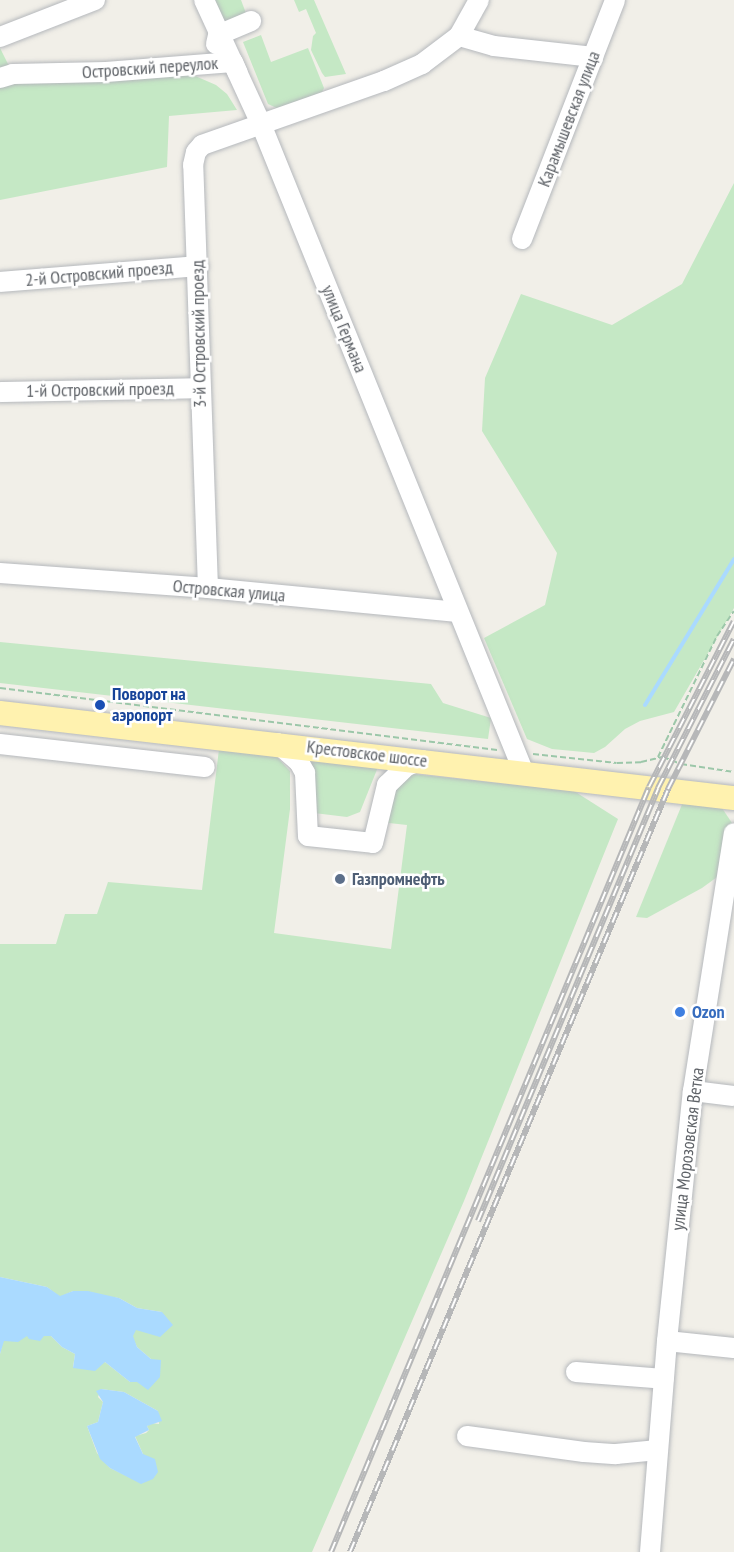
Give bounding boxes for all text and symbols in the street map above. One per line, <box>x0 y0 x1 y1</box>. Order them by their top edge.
street label: Карамышевская улица <box>533 48 605 190</box>
street label: Островский переулок <box>81 52 219 84</box>
street label: 2-й Островский проезд <box>24 257 174 291</box>
street label: 3-й Островский проезд <box>187 260 211 408</box>
street label: улица Германа <box>317 282 371 376</box>
street label: 1-й Островский проезд <box>26 378 174 402</box>
street label: Островская улица <box>172 575 286 607</box>
place label: Поворот на аэропорт <box>112 684 186 726</box>
marker: Поворот на аэропорт <box>93 698 107 712</box>
street label: Крестовское шоссе <box>306 736 428 772</box>
place label: Газпромнефть <box>352 868 445 890</box>
marker: Газпромнефть <box>333 872 347 886</box>
place label: Ozon <box>692 1001 725 1023</box>
marker: Ozon <box>673 1005 687 1019</box>
street label: улица Морозовская Ветка <box>667 1066 709 1232</box>

